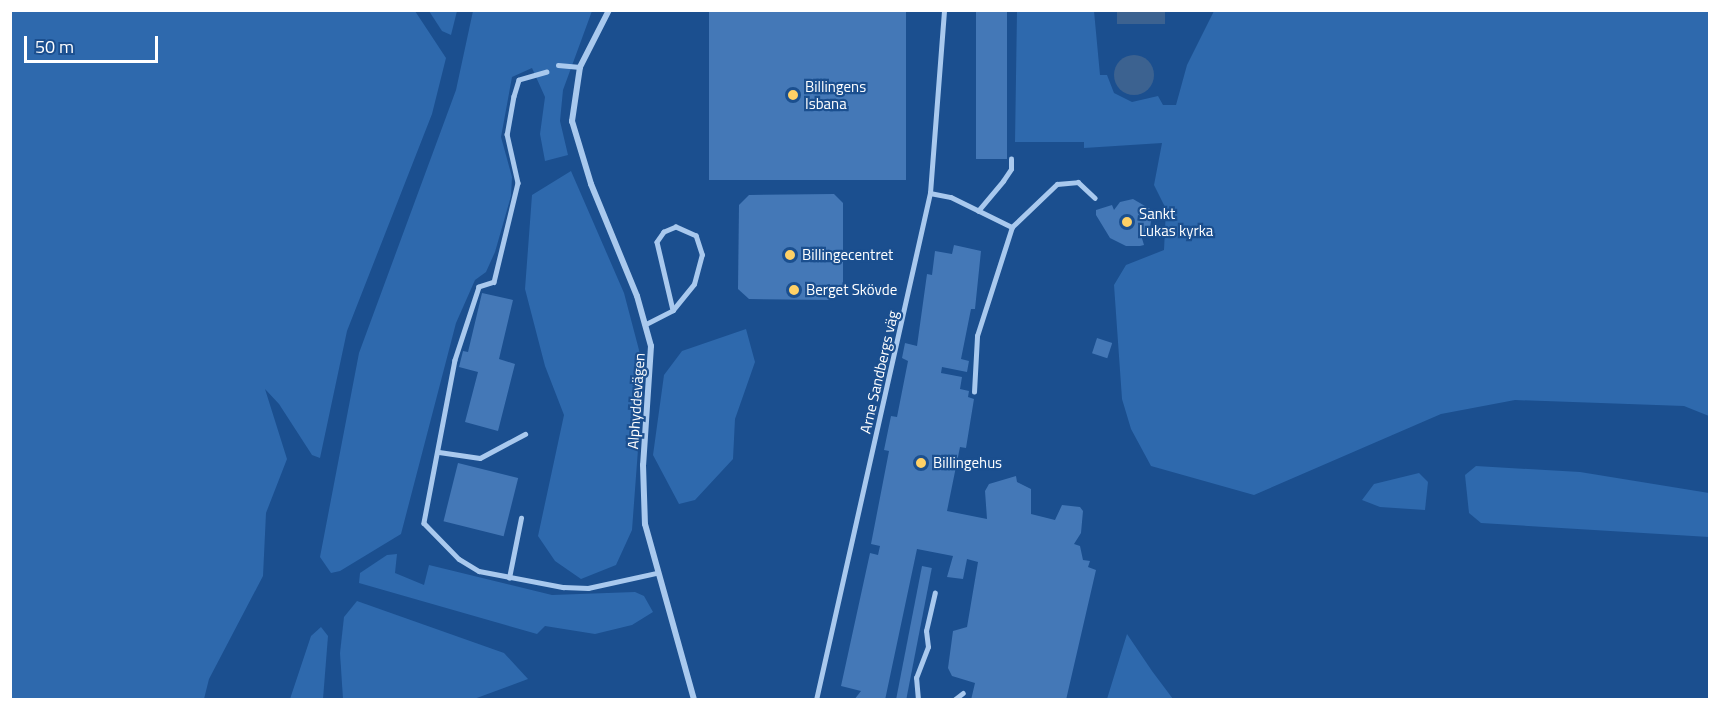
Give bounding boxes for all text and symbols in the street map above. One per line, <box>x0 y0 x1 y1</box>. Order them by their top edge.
scale bar <box>27 24 160 62</box>
text: 50 m <box>35 33 74 60</box>
place label: Billingens Isbana <box>805 77 866 112</box>
marker: Billingens Isbana <box>786 88 800 102</box>
place label: Sankt Lukas kyrka <box>1139 204 1213 239</box>
marker: Sankt Lukas kyrka <box>1120 215 1134 229</box>
place label: Billingecentret <box>802 246 893 264</box>
marker: Billingecentret <box>783 248 797 262</box>
place label: Berget Skövde <box>806 281 897 299</box>
marker: Berget Skövde <box>787 283 801 297</box>
street label: Arne Sandbergs väg <box>856 309 902 435</box>
street label: Alphyddevägen <box>624 352 648 450</box>
place label: Billingehus <box>933 454 1002 472</box>
marker: Billingehus <box>914 456 928 470</box>

